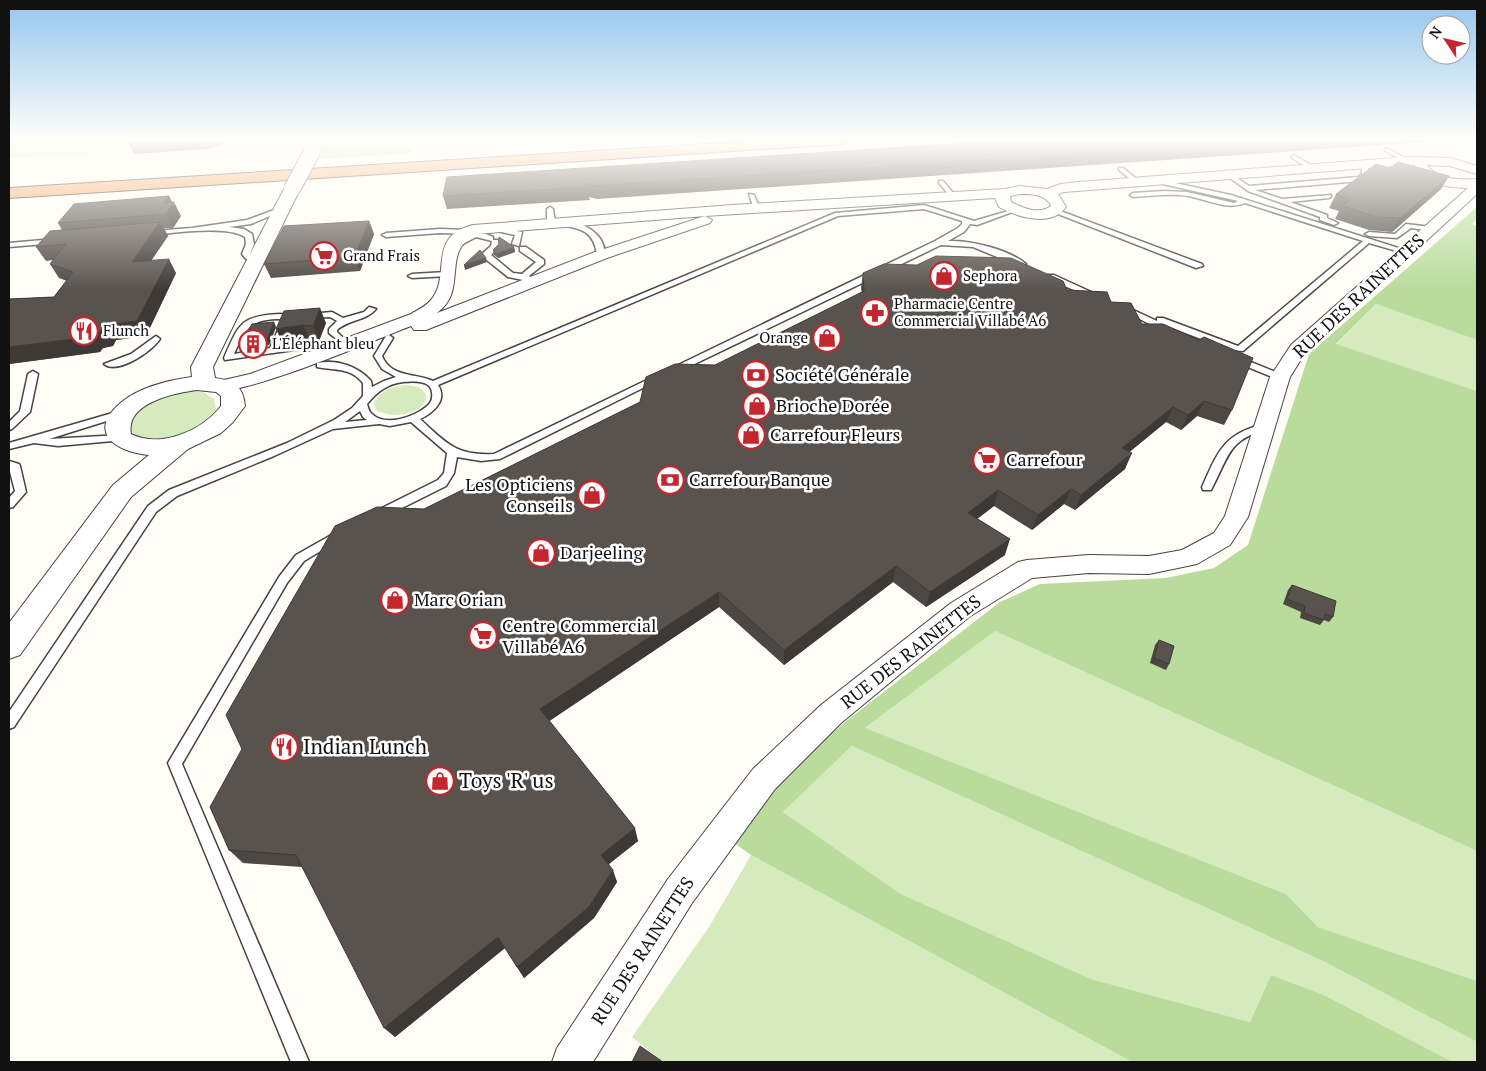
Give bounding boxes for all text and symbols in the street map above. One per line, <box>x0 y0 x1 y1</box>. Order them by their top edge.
north arrow <box>1421 15 1471 65</box>
text: N <box>1424 22 1446 42</box>
street label: RUE DES RAINETTES <box>1287 228 1429 363</box>
supermarket icon: Grand Frais <box>309 241 339 271</box>
place label: Grand Frais <box>343 245 420 265</box>
shop icon: Sephora <box>929 261 959 291</box>
place label: Sephora <box>963 265 1018 285</box>
place label: Pharmacie Centre Commercial Villabé A6 <box>894 293 1046 330</box>
pharmacy icon: Pharmacie Centre Commercial Villabé A6 <box>860 298 890 328</box>
restaurant icon: Flunch <box>69 316 99 346</box>
place label: Flunch <box>103 320 149 340</box>
shop icon: Orange <box>812 323 842 353</box>
place label: Orange <box>759 327 808 347</box>
building icon: L'Éléphant bleu <box>238 329 268 359</box>
place label: L'Éléphant bleu <box>272 333 375 353</box>
bank icon: Société Générale <box>741 360 771 390</box>
place label: Société Générale <box>775 362 909 386</box>
shop icon: Brioche Dorée <box>742 391 772 421</box>
place label: Brioche Dorée <box>776 393 889 417</box>
shop icon: Carrefour Fleurs <box>736 420 766 450</box>
place label: Carrefour Fleurs <box>770 422 900 446</box>
supermarket icon: Carrefour <box>972 445 1002 475</box>
place label: Carrefour <box>1006 447 1083 471</box>
bank icon: Carrefour Banque <box>655 465 685 495</box>
place label: Carrefour Banque <box>689 467 830 491</box>
place label: Les Opticiens Conseils <box>465 472 573 517</box>
shop icon: Les Opticiens Conseils <box>577 480 607 510</box>
shop icon: Darjeeling <box>526 538 556 568</box>
place label: Darjeeling <box>560 540 644 564</box>
shop icon: Marc Orian <box>380 585 410 615</box>
place label: Marc Orian <box>414 587 504 611</box>
street label: RUE DES RAINETTES <box>835 589 985 714</box>
place label: Centre Commercial Villabé A6 <box>502 613 656 658</box>
supermarket icon: Centre Commercial Villabé A6 <box>468 621 498 651</box>
restaurant icon: Indian Lunch <box>269 732 299 762</box>
place label: Indian Lunch <box>303 732 427 760</box>
shop icon: Toys 'R' us <box>425 766 455 796</box>
place label: Toys 'R' us <box>459 766 553 794</box>
street label: RUE DES RAINETTES <box>585 872 699 1029</box>

